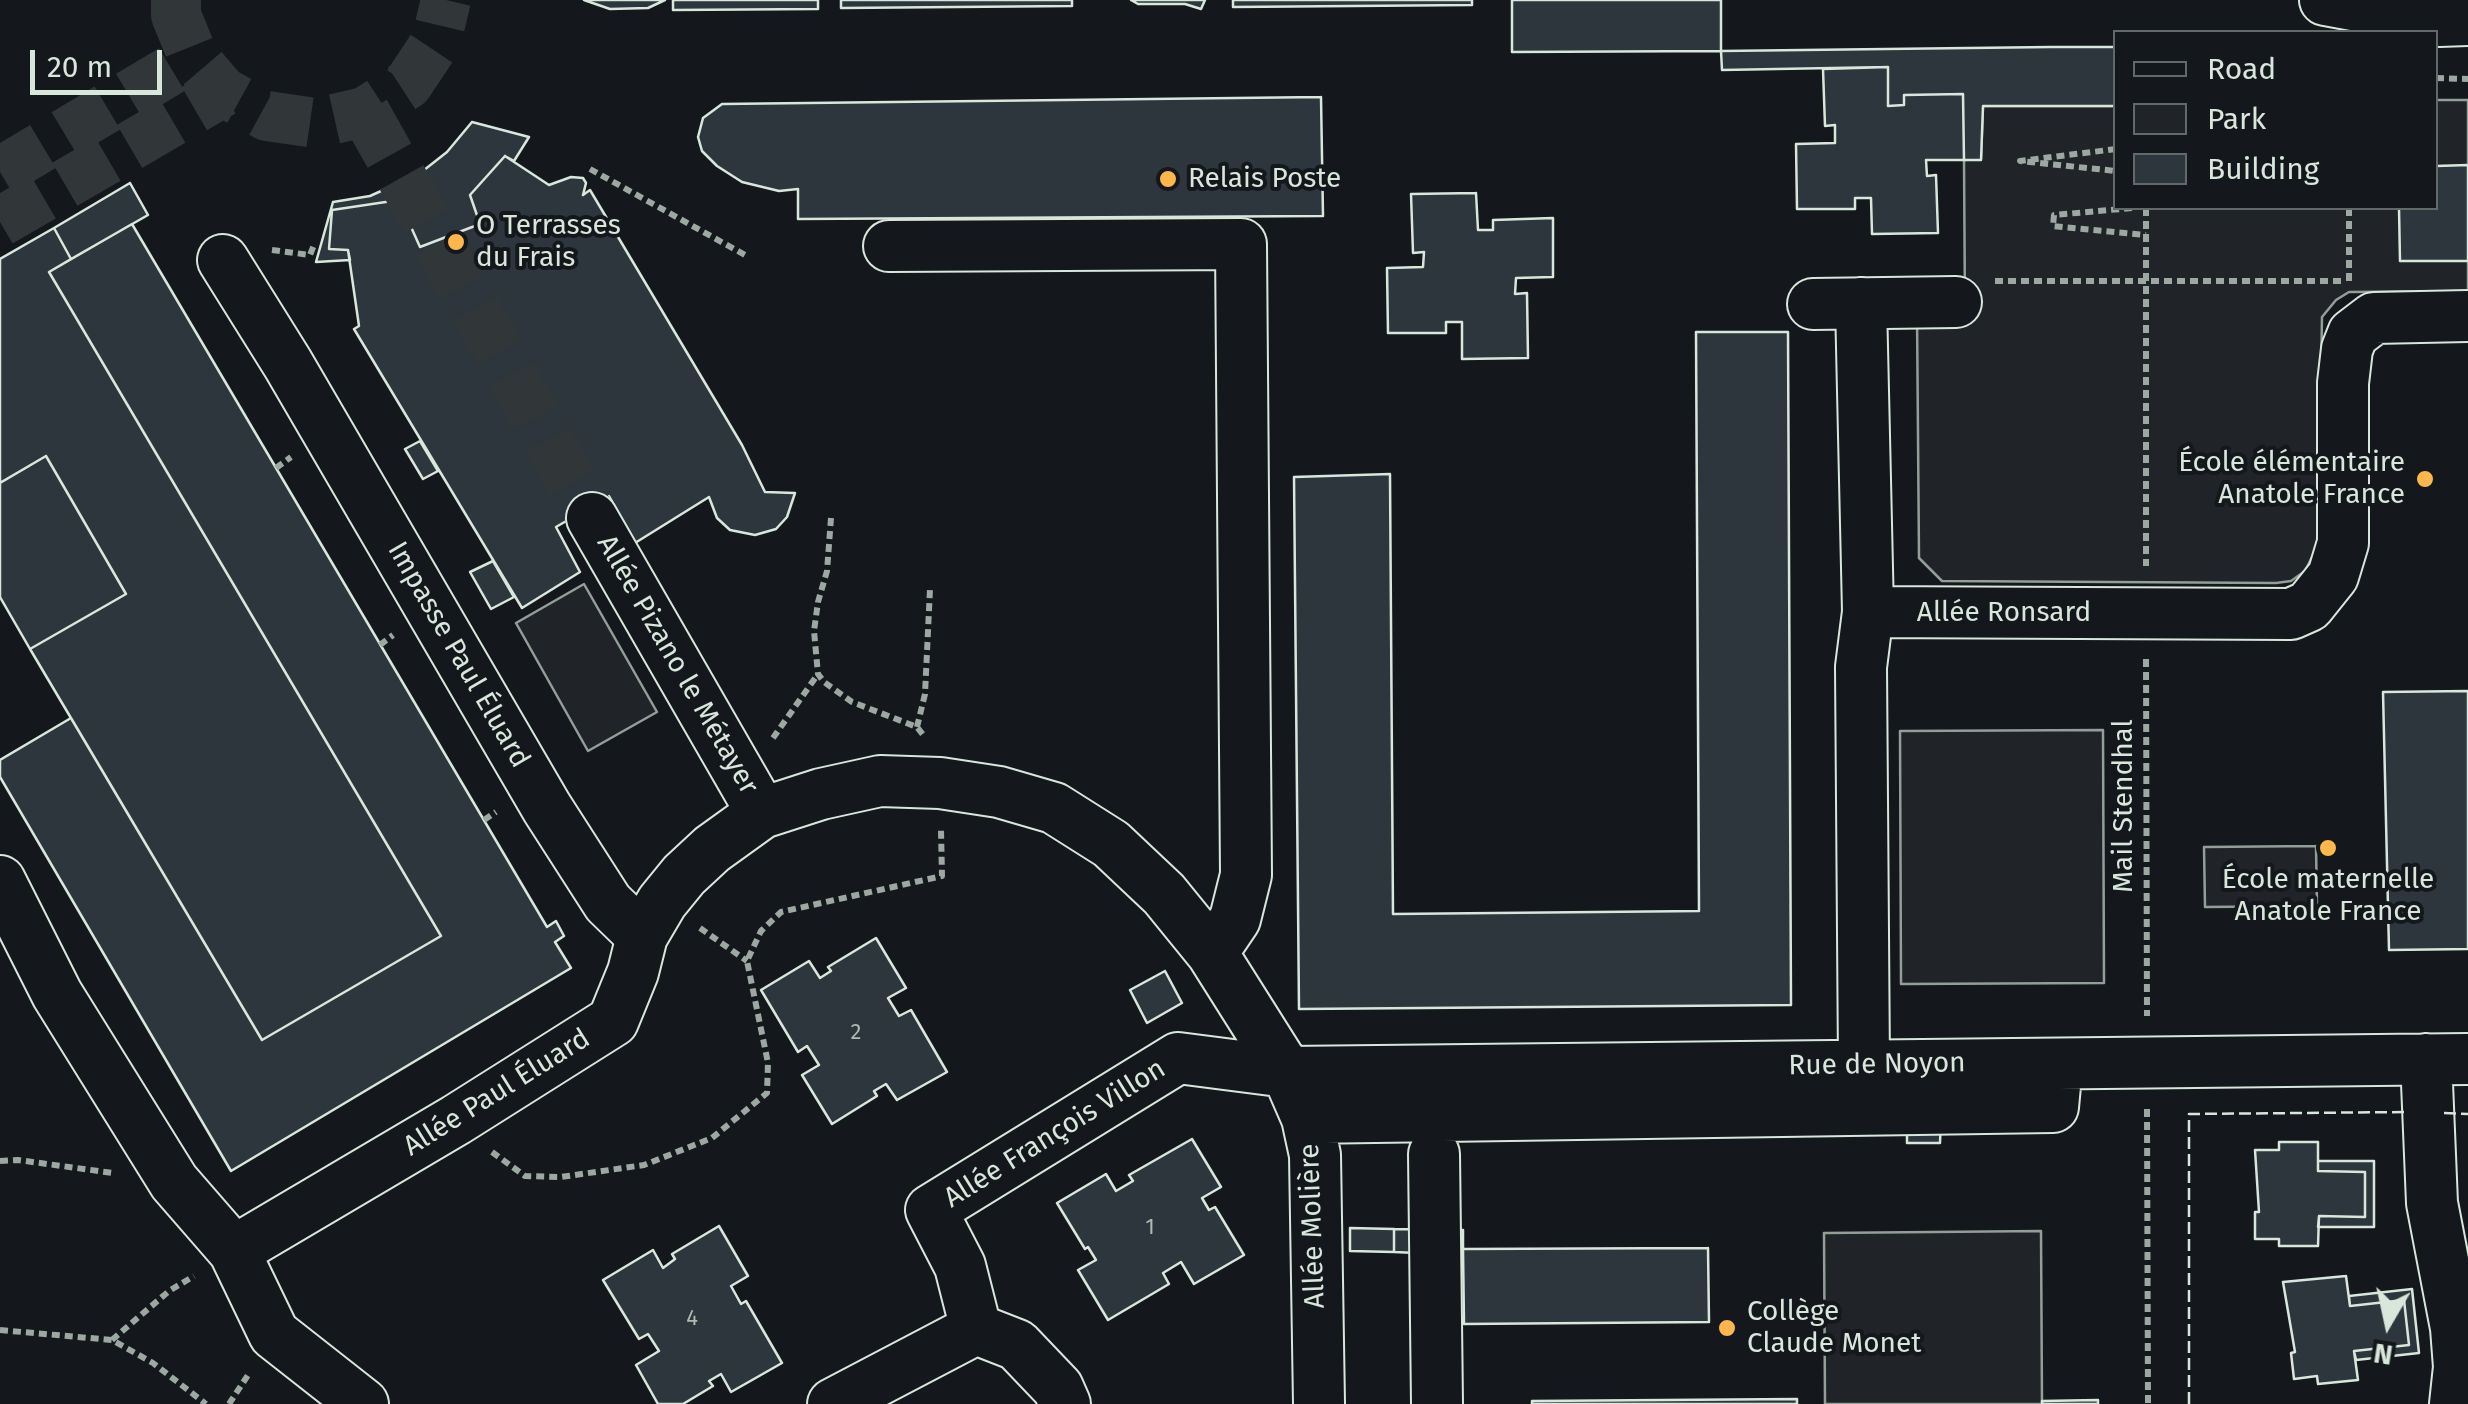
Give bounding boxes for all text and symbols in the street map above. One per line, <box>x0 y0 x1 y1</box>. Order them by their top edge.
scale bar <box>35 30 168 92</box>
legend <box>2113 30 2438 210</box>
text: 20 m <box>47 49 112 85</box>
text: Road <box>2207 51 2276 87</box>
text: Park <box>2207 101 2266 137</box>
text: Building <box>2207 151 2319 187</box>
place label: Relais Poste <box>1188 162 1341 196</box>
marker: Relais Poste <box>1157 168 1179 190</box>
place label: O Terrasses du Frais <box>476 209 621 275</box>
marker: O Terrasses du Frais <box>445 231 467 253</box>
place label: École élémentaire Anatole France <box>2178 446 2405 512</box>
marker: École élémentaire Anatole France <box>2414 468 2436 490</box>
street label: Allée Pizano le Métayer <box>589 529 765 801</box>
street label: Impasse Paul Éluard <box>380 536 536 774</box>
street label: Allée Ronsard <box>1917 596 2091 630</box>
street label: Mail Stendhal <box>2107 719 2141 893</box>
marker: École maternelle Anatole France <box>2317 837 2339 859</box>
place label: École maternelle Anatole France <box>2222 863 2434 929</box>
house number: 2 <box>851 1020 861 1046</box>
street label: Allée Paul Éluard <box>398 1022 596 1164</box>
street label: Rue de Noyon <box>1788 1047 1966 1083</box>
street label: Allée François Villon <box>938 1052 1172 1216</box>
street label: Allée Molière <box>1293 1143 1333 1309</box>
house number: 1 <box>1145 1215 1155 1241</box>
north arrow <box>2338 1274 2438 1374</box>
place label: Collège Claude Monet <box>1747 1295 1921 1361</box>
house number: 4 <box>686 1306 698 1332</box>
marker: Collège Claude Monet <box>1716 1317 1738 1339</box>
text: N <box>2371 1336 2395 1372</box>

